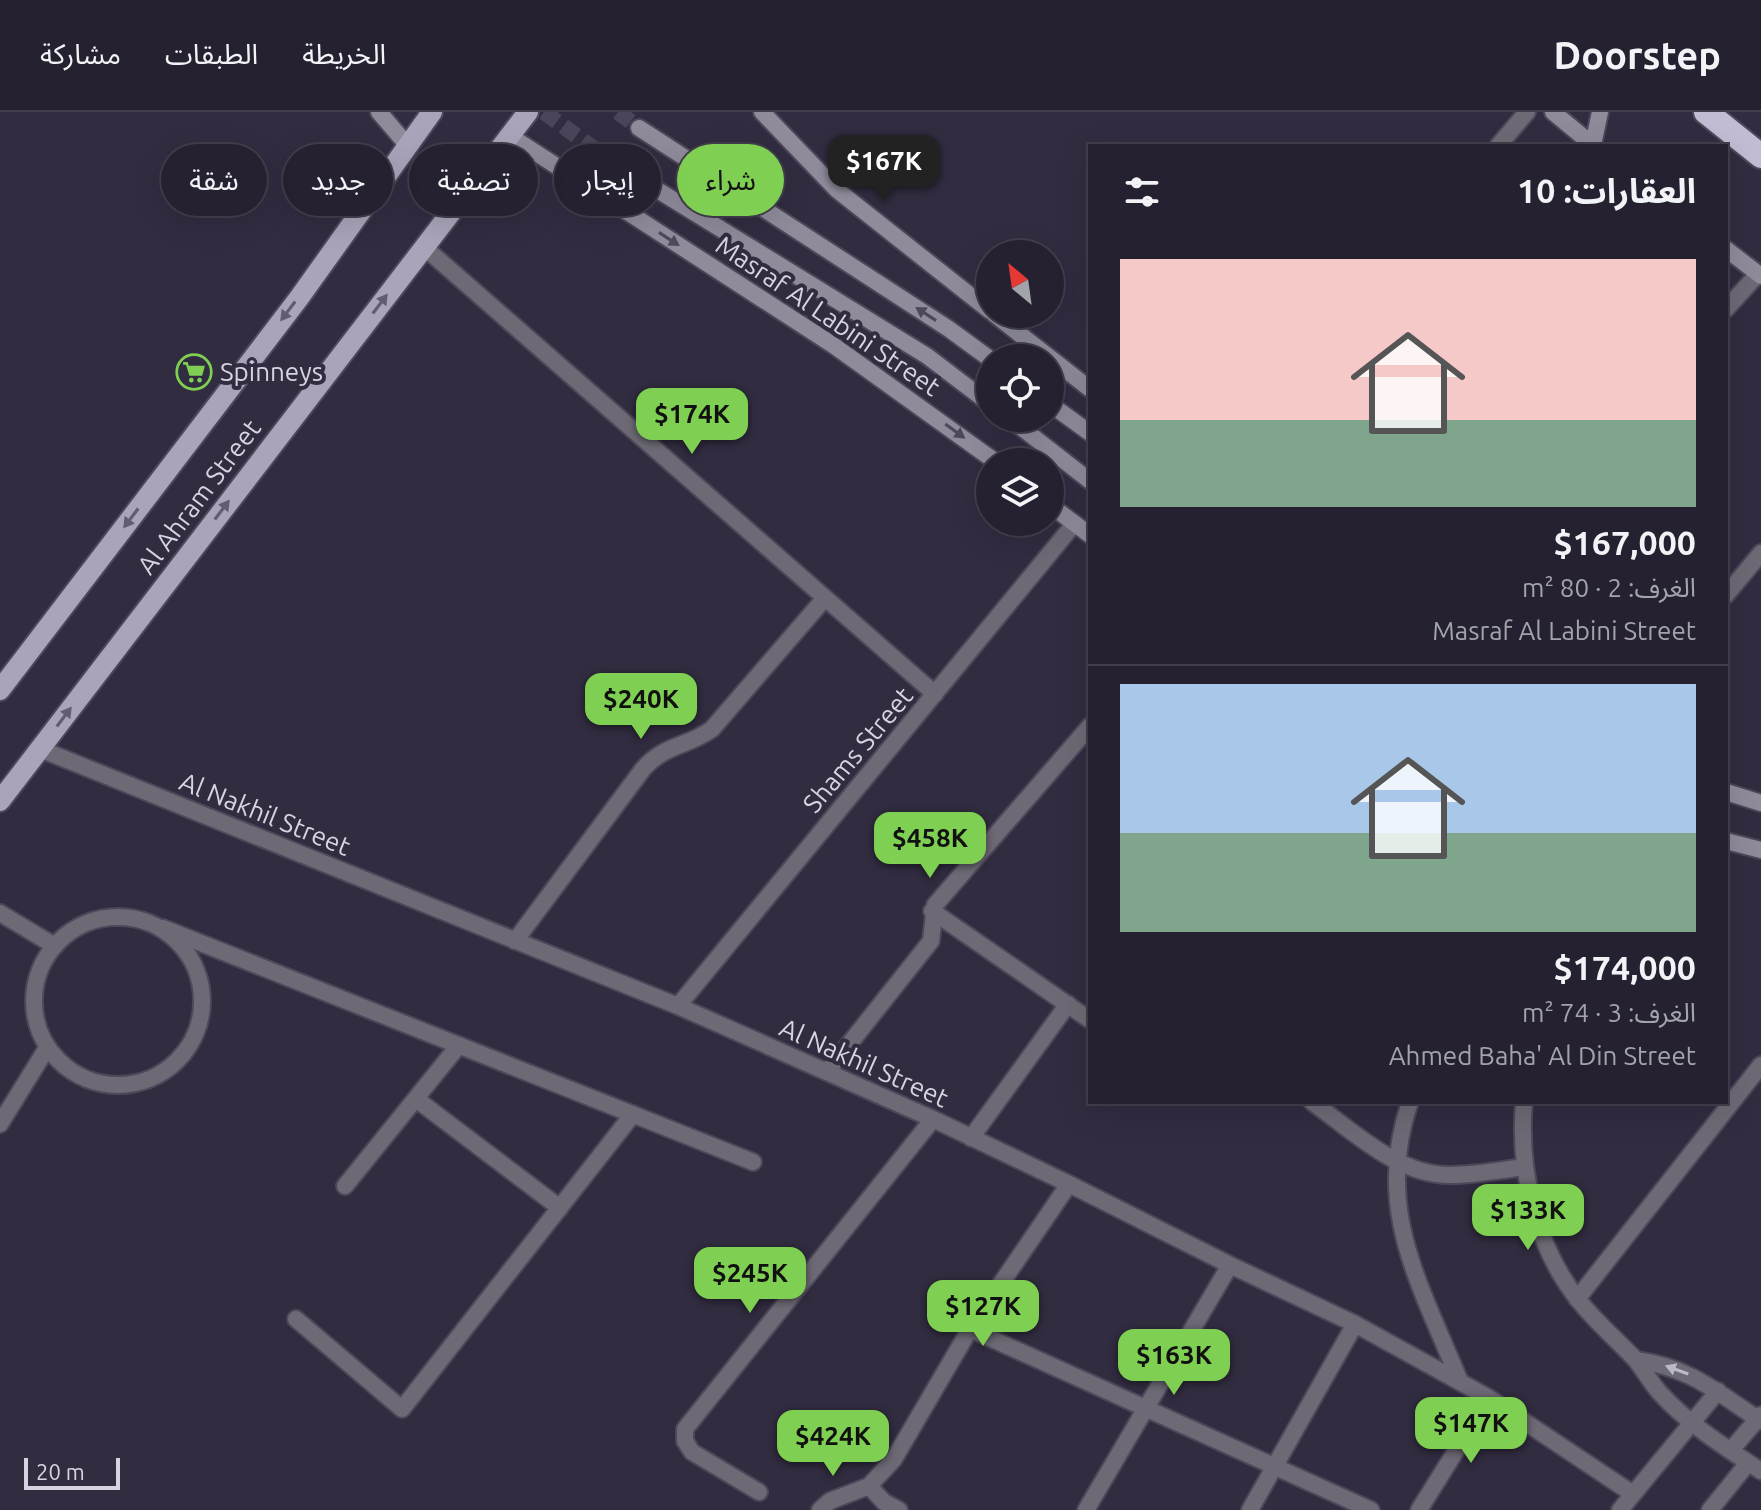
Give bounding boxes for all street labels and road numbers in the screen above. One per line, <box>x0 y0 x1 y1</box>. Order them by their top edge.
street label: Masraf Al Labini Street <box>711 230 946 401</box>
street label: Al Ahram Street <box>131 414 266 580</box>
street label: Shams Street <box>797 681 918 818</box>
street label: Al Nakhil Street <box>176 766 355 861</box>
street label: Al Nakhil Street <box>776 1012 953 1113</box>

